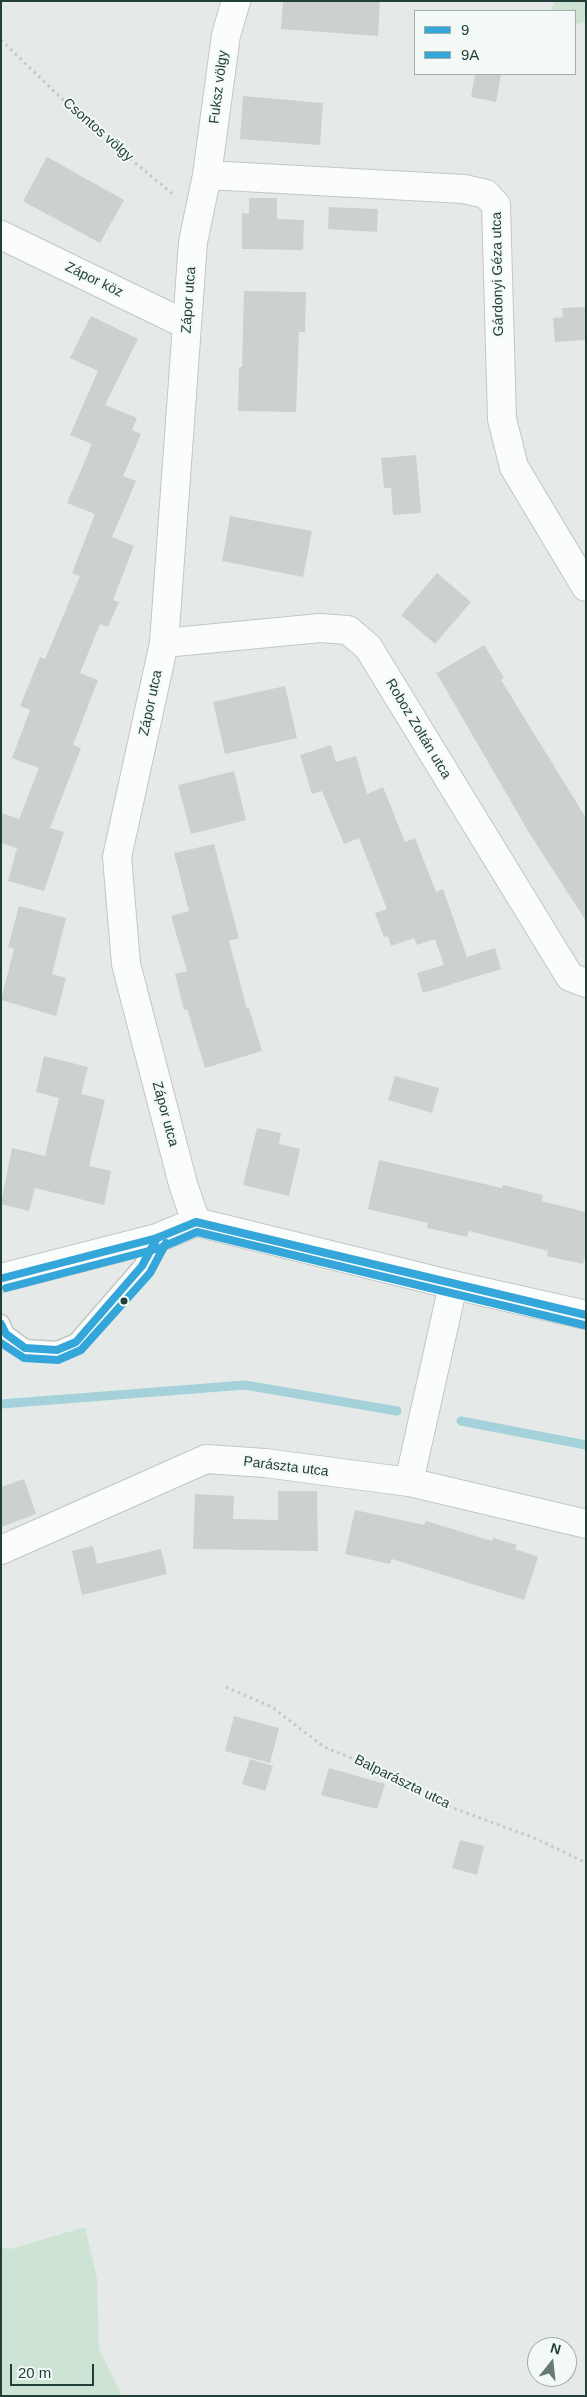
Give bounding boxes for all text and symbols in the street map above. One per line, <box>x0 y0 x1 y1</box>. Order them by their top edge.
legend <box>414 10 577 75</box>
text: 9 <box>461 21 469 38</box>
text: 9A <box>461 46 479 63</box>
street label: Fuksz völgy <box>206 49 232 125</box>
street label: Csontos völgy <box>59 95 137 165</box>
street label: Gárdonyi Géza utca <box>489 212 507 336</box>
street label: Zápor köz <box>62 259 126 301</box>
street label: Zápor utca <box>178 266 200 334</box>
street label: Zápor utca <box>136 669 166 737</box>
street label: Roboz Zoltán utca <box>382 676 454 782</box>
street label: Zápor utca <box>148 1080 182 1148</box>
unlabelled marker <box>119 1296 129 1306</box>
street label: Parászta utca <box>242 1453 330 1481</box>
street label: Balparászta utca <box>351 1752 453 1812</box>
north arrow <box>527 2337 577 2387</box>
text: N <box>549 2339 563 2358</box>
scale bar <box>12 2354 96 2386</box>
text: 20 m <box>18 2364 51 2381</box>

